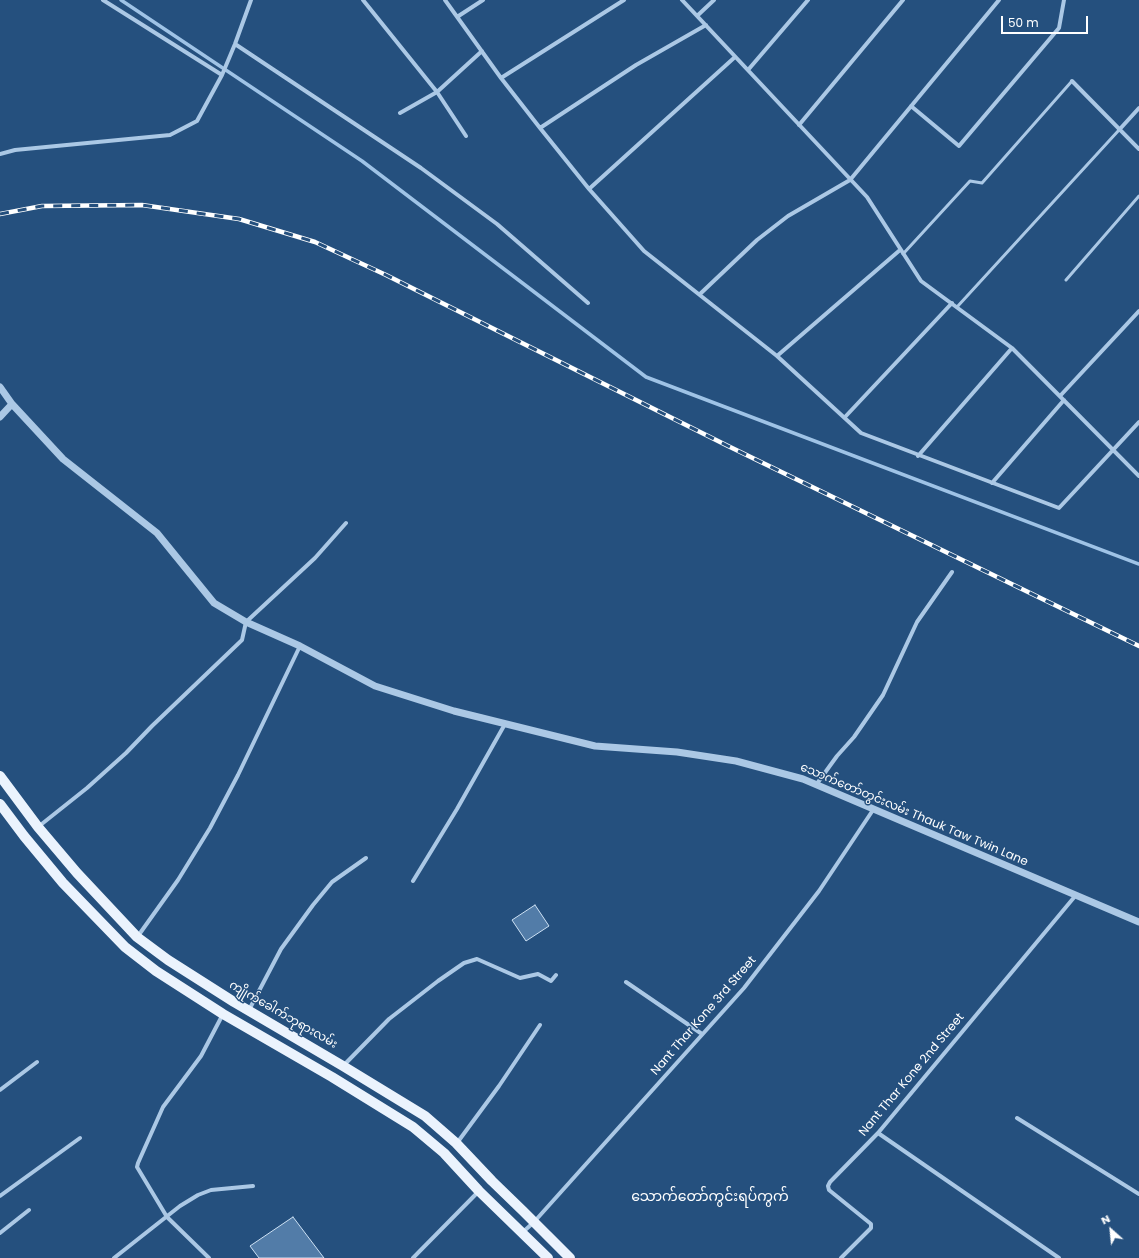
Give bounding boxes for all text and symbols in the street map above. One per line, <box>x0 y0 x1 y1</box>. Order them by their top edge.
scale bar <box>1003 8 1090 34</box>
text: 50 m <box>1008 14 1039 31</box>
street label: သောက်တော်တွင်းလမ်း Thauk Taw Twin Lane <box>798 760 1030 870</box>
street label: Nant Thar Kone 3rd Street <box>648 954 760 1078</box>
street label: ကျိုက်ခေါက်ဘုရားလမ်း <box>226 978 340 1052</box>
street label: Nant Thar Kone 2nd Street <box>856 1011 968 1139</box>
district label: သောက်တော်ကွင်းရပ်ကွက် <box>631 1189 789 1205</box>
north arrow <box>1091 1210 1131 1250</box>
text: N <box>1098 1210 1113 1228</box>

